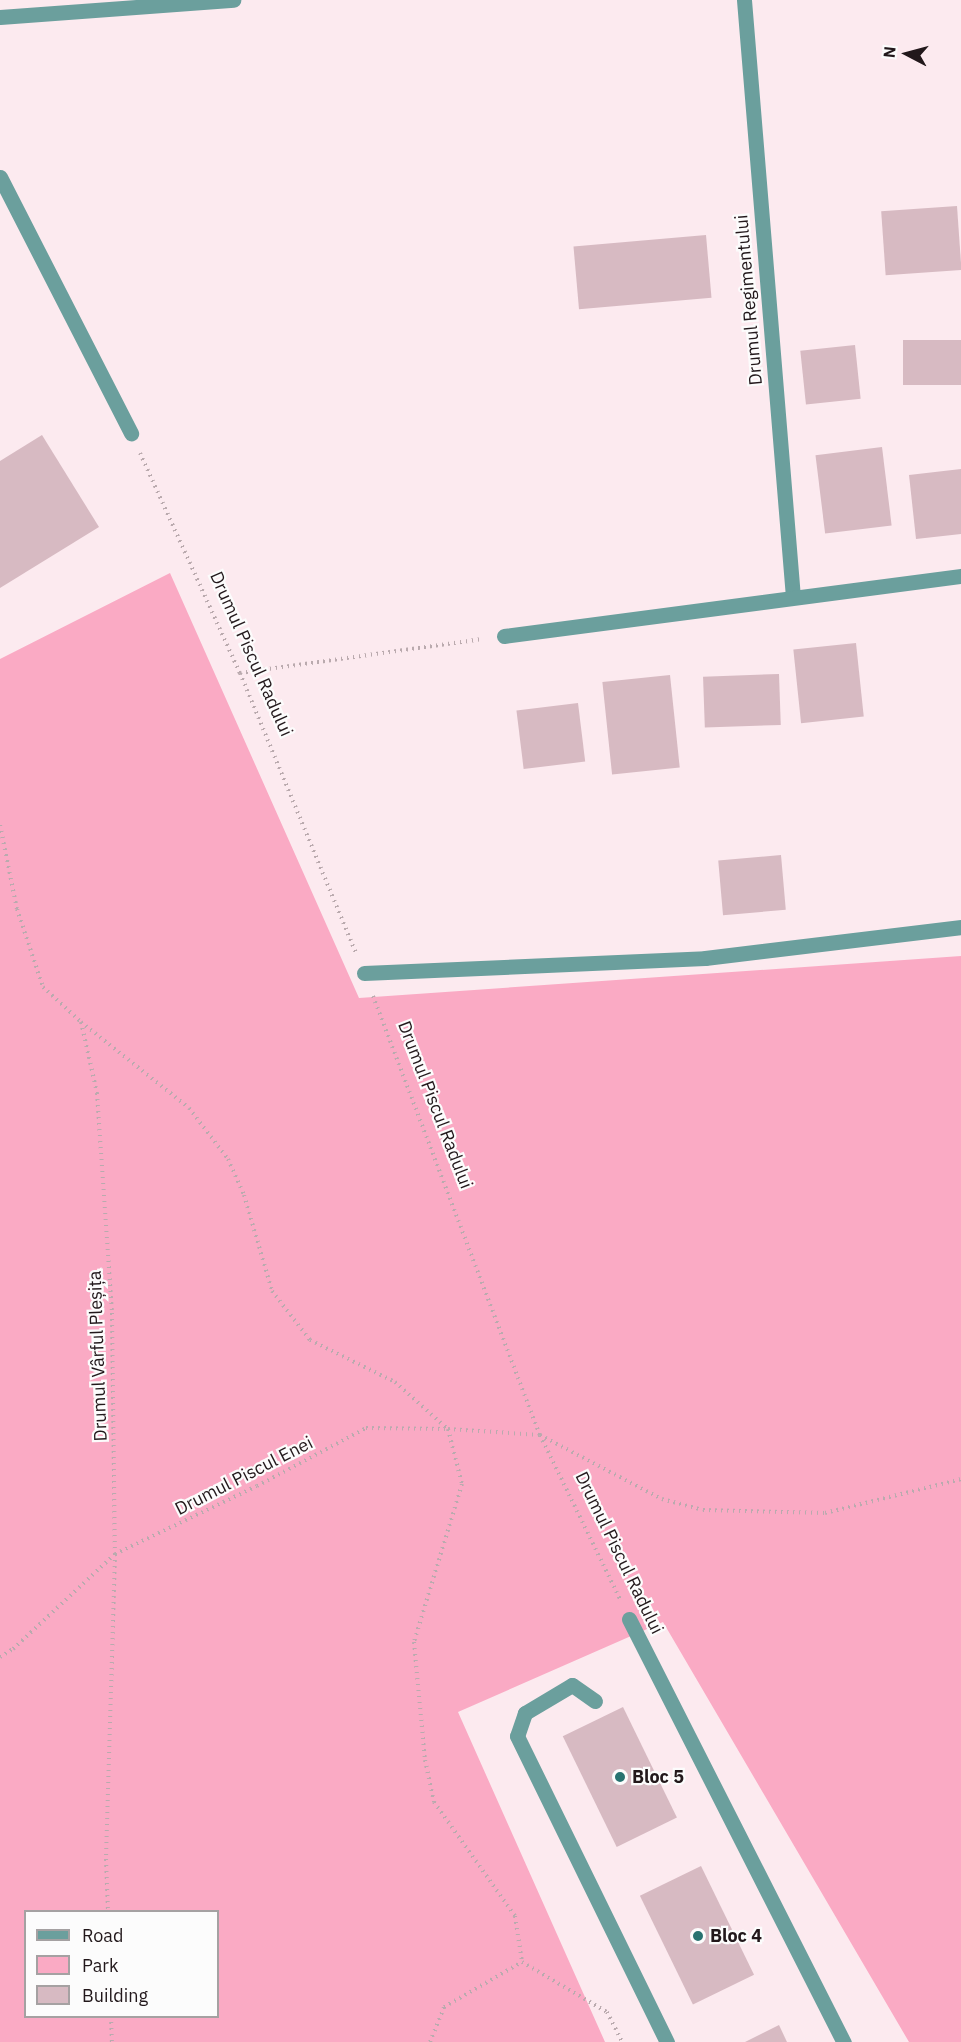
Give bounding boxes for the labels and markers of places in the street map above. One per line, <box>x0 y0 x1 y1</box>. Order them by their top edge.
place label: Bloc 5 <box>632 1766 684 1788</box>
marker: Bloc 5 <box>613 1770 627 1784</box>
place label: Bloc 4 <box>710 1925 762 1947</box>
marker: Bloc 4 <box>691 1929 705 1943</box>

